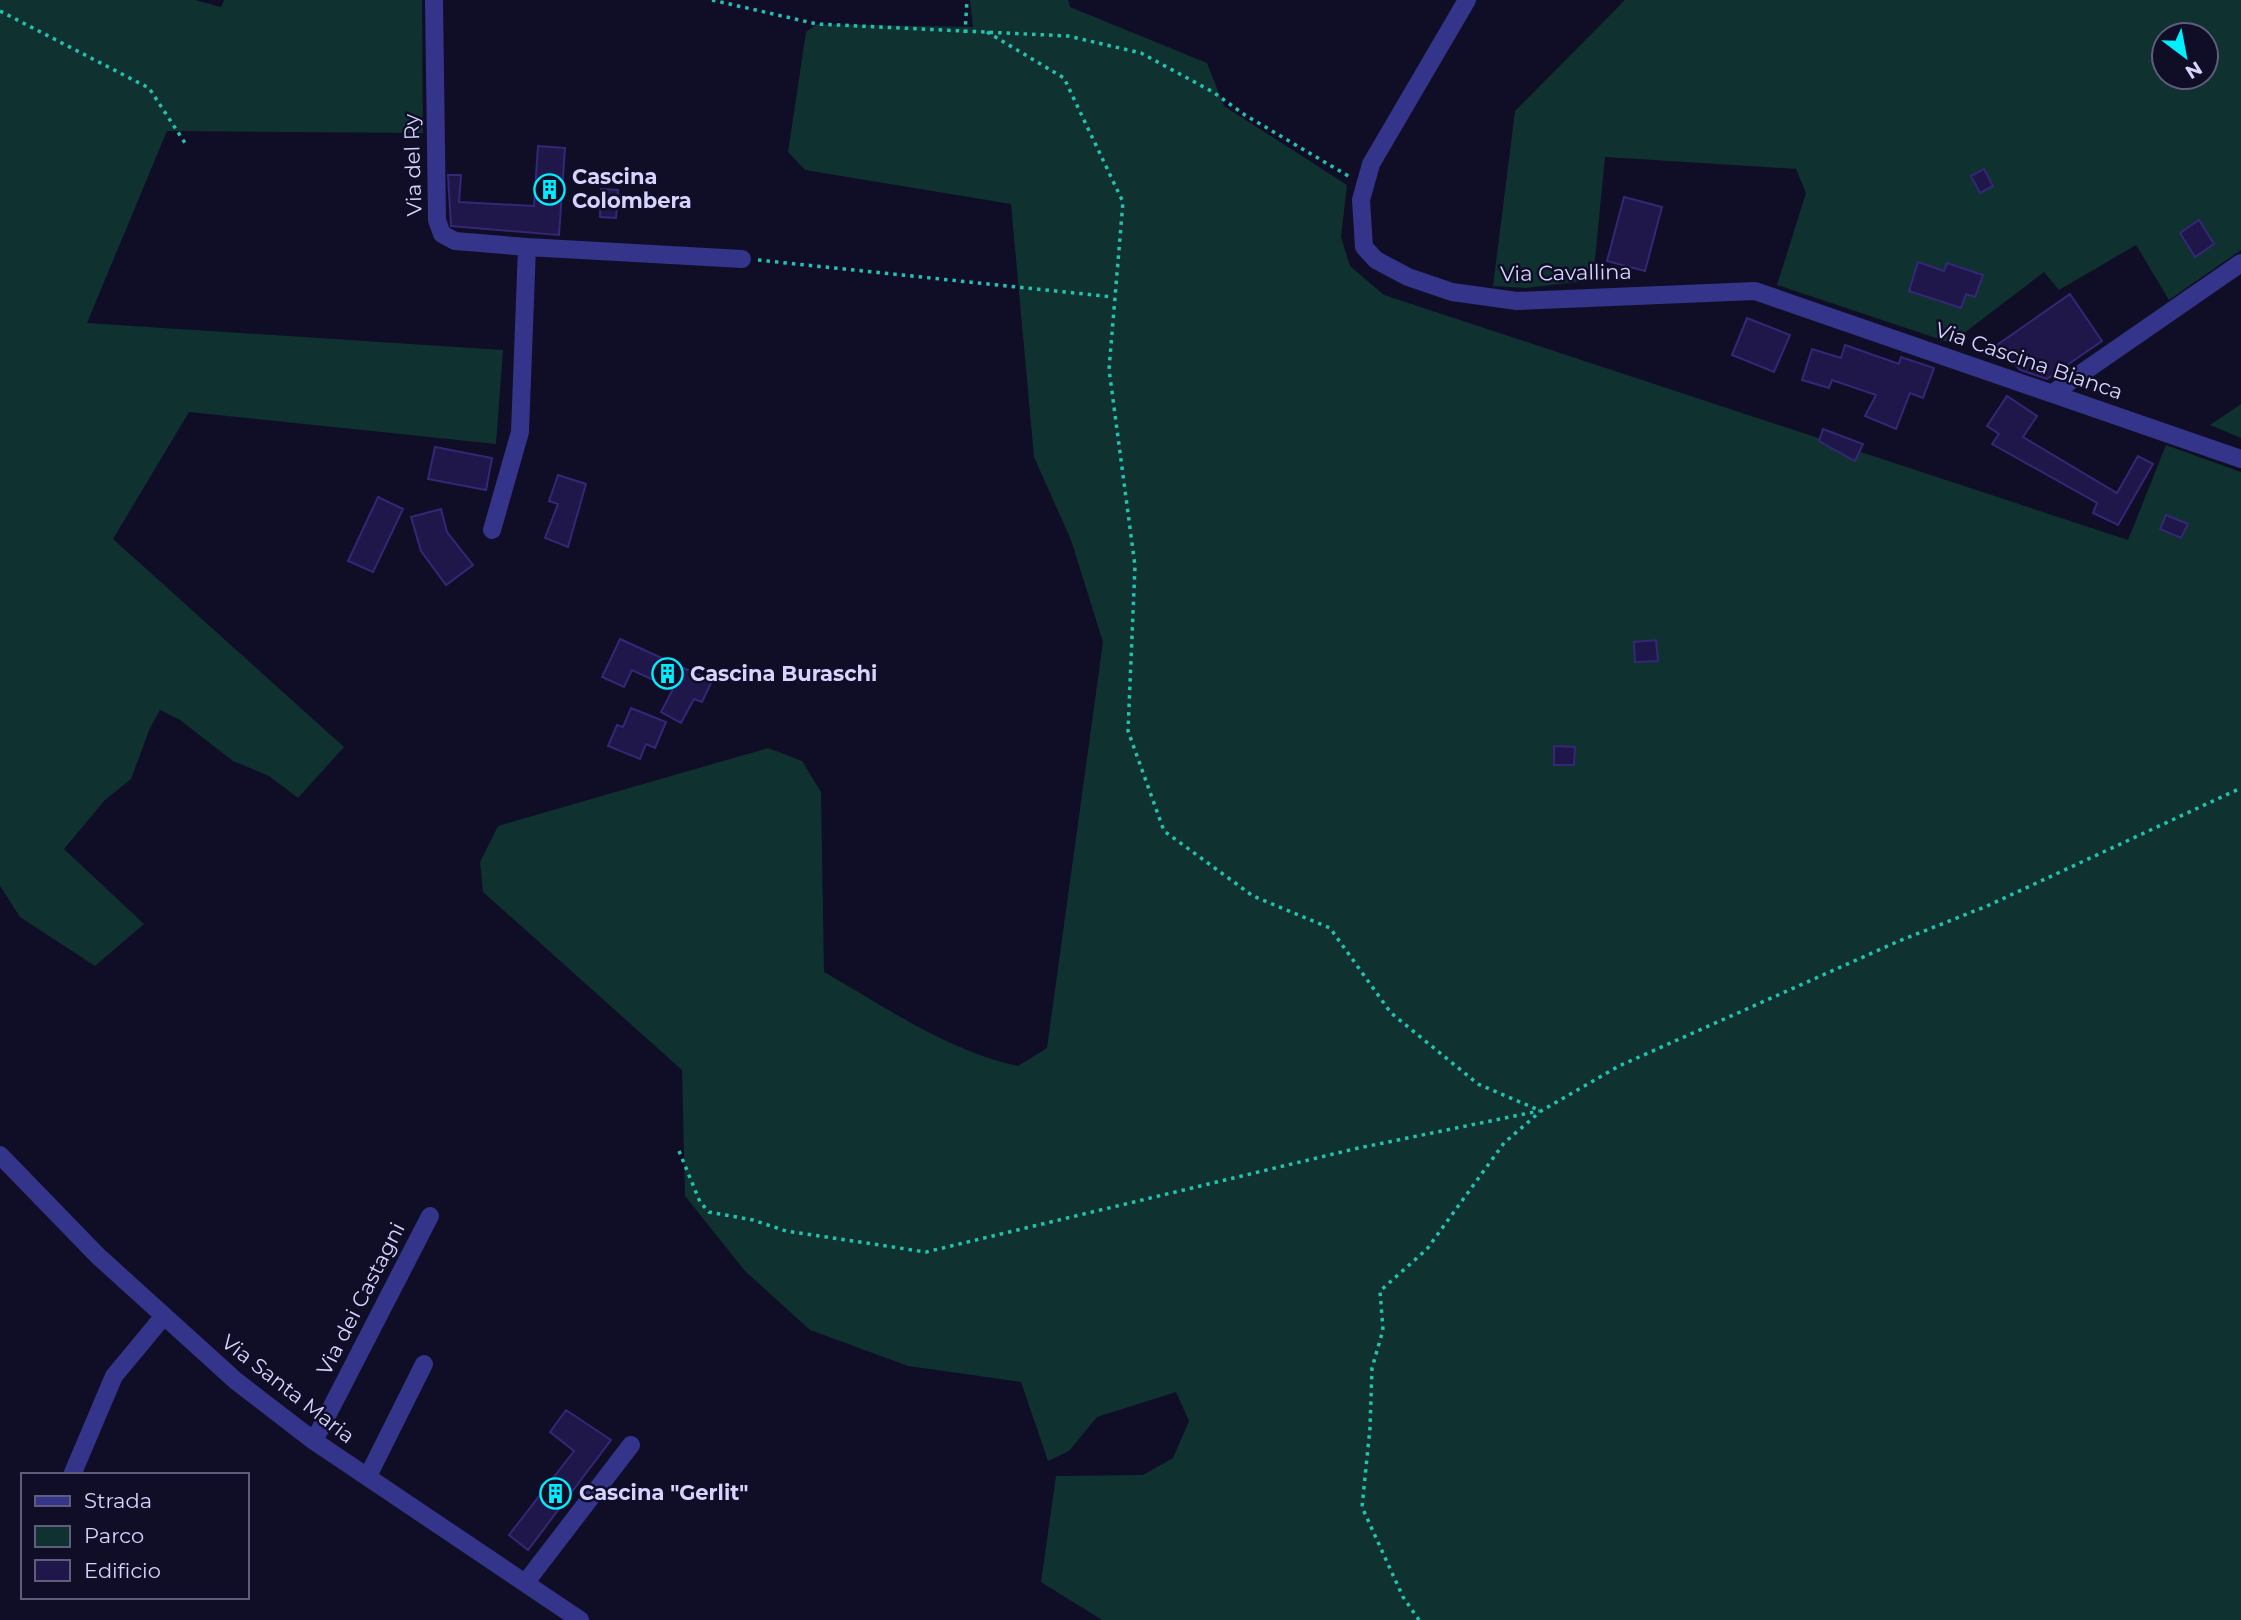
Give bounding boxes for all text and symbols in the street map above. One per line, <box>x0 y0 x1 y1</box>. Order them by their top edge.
north arrow <box>2150 21 2220 91</box>
text: N <box>2181 56 2206 84</box>
street label: Via del Ry <box>398 113 427 217</box>
place label: Cascina Colombera <box>572 164 692 213</box>
building icon: Cascina Colombera <box>532 172 566 206</box>
street label: Via Cavallina <box>1500 259 1632 286</box>
street label: Via Cascina Bianca <box>1932 317 2126 404</box>
building icon: Cascina Buraschi <box>650 657 684 691</box>
place label: Cascina Buraschi <box>690 661 877 686</box>
street label: Via dei Castagni <box>311 1218 410 1379</box>
street label: Via Santa Maria <box>217 1329 360 1448</box>
legend <box>21 1473 248 1599</box>
building icon: Cascina "Gerlit" <box>539 1476 573 1510</box>
place label: Cascina "Gerlit" <box>579 1480 749 1505</box>
text: Strada <box>84 1488 152 1513</box>
text: Parco <box>84 1523 144 1548</box>
text: Edificio <box>84 1558 161 1583</box>

